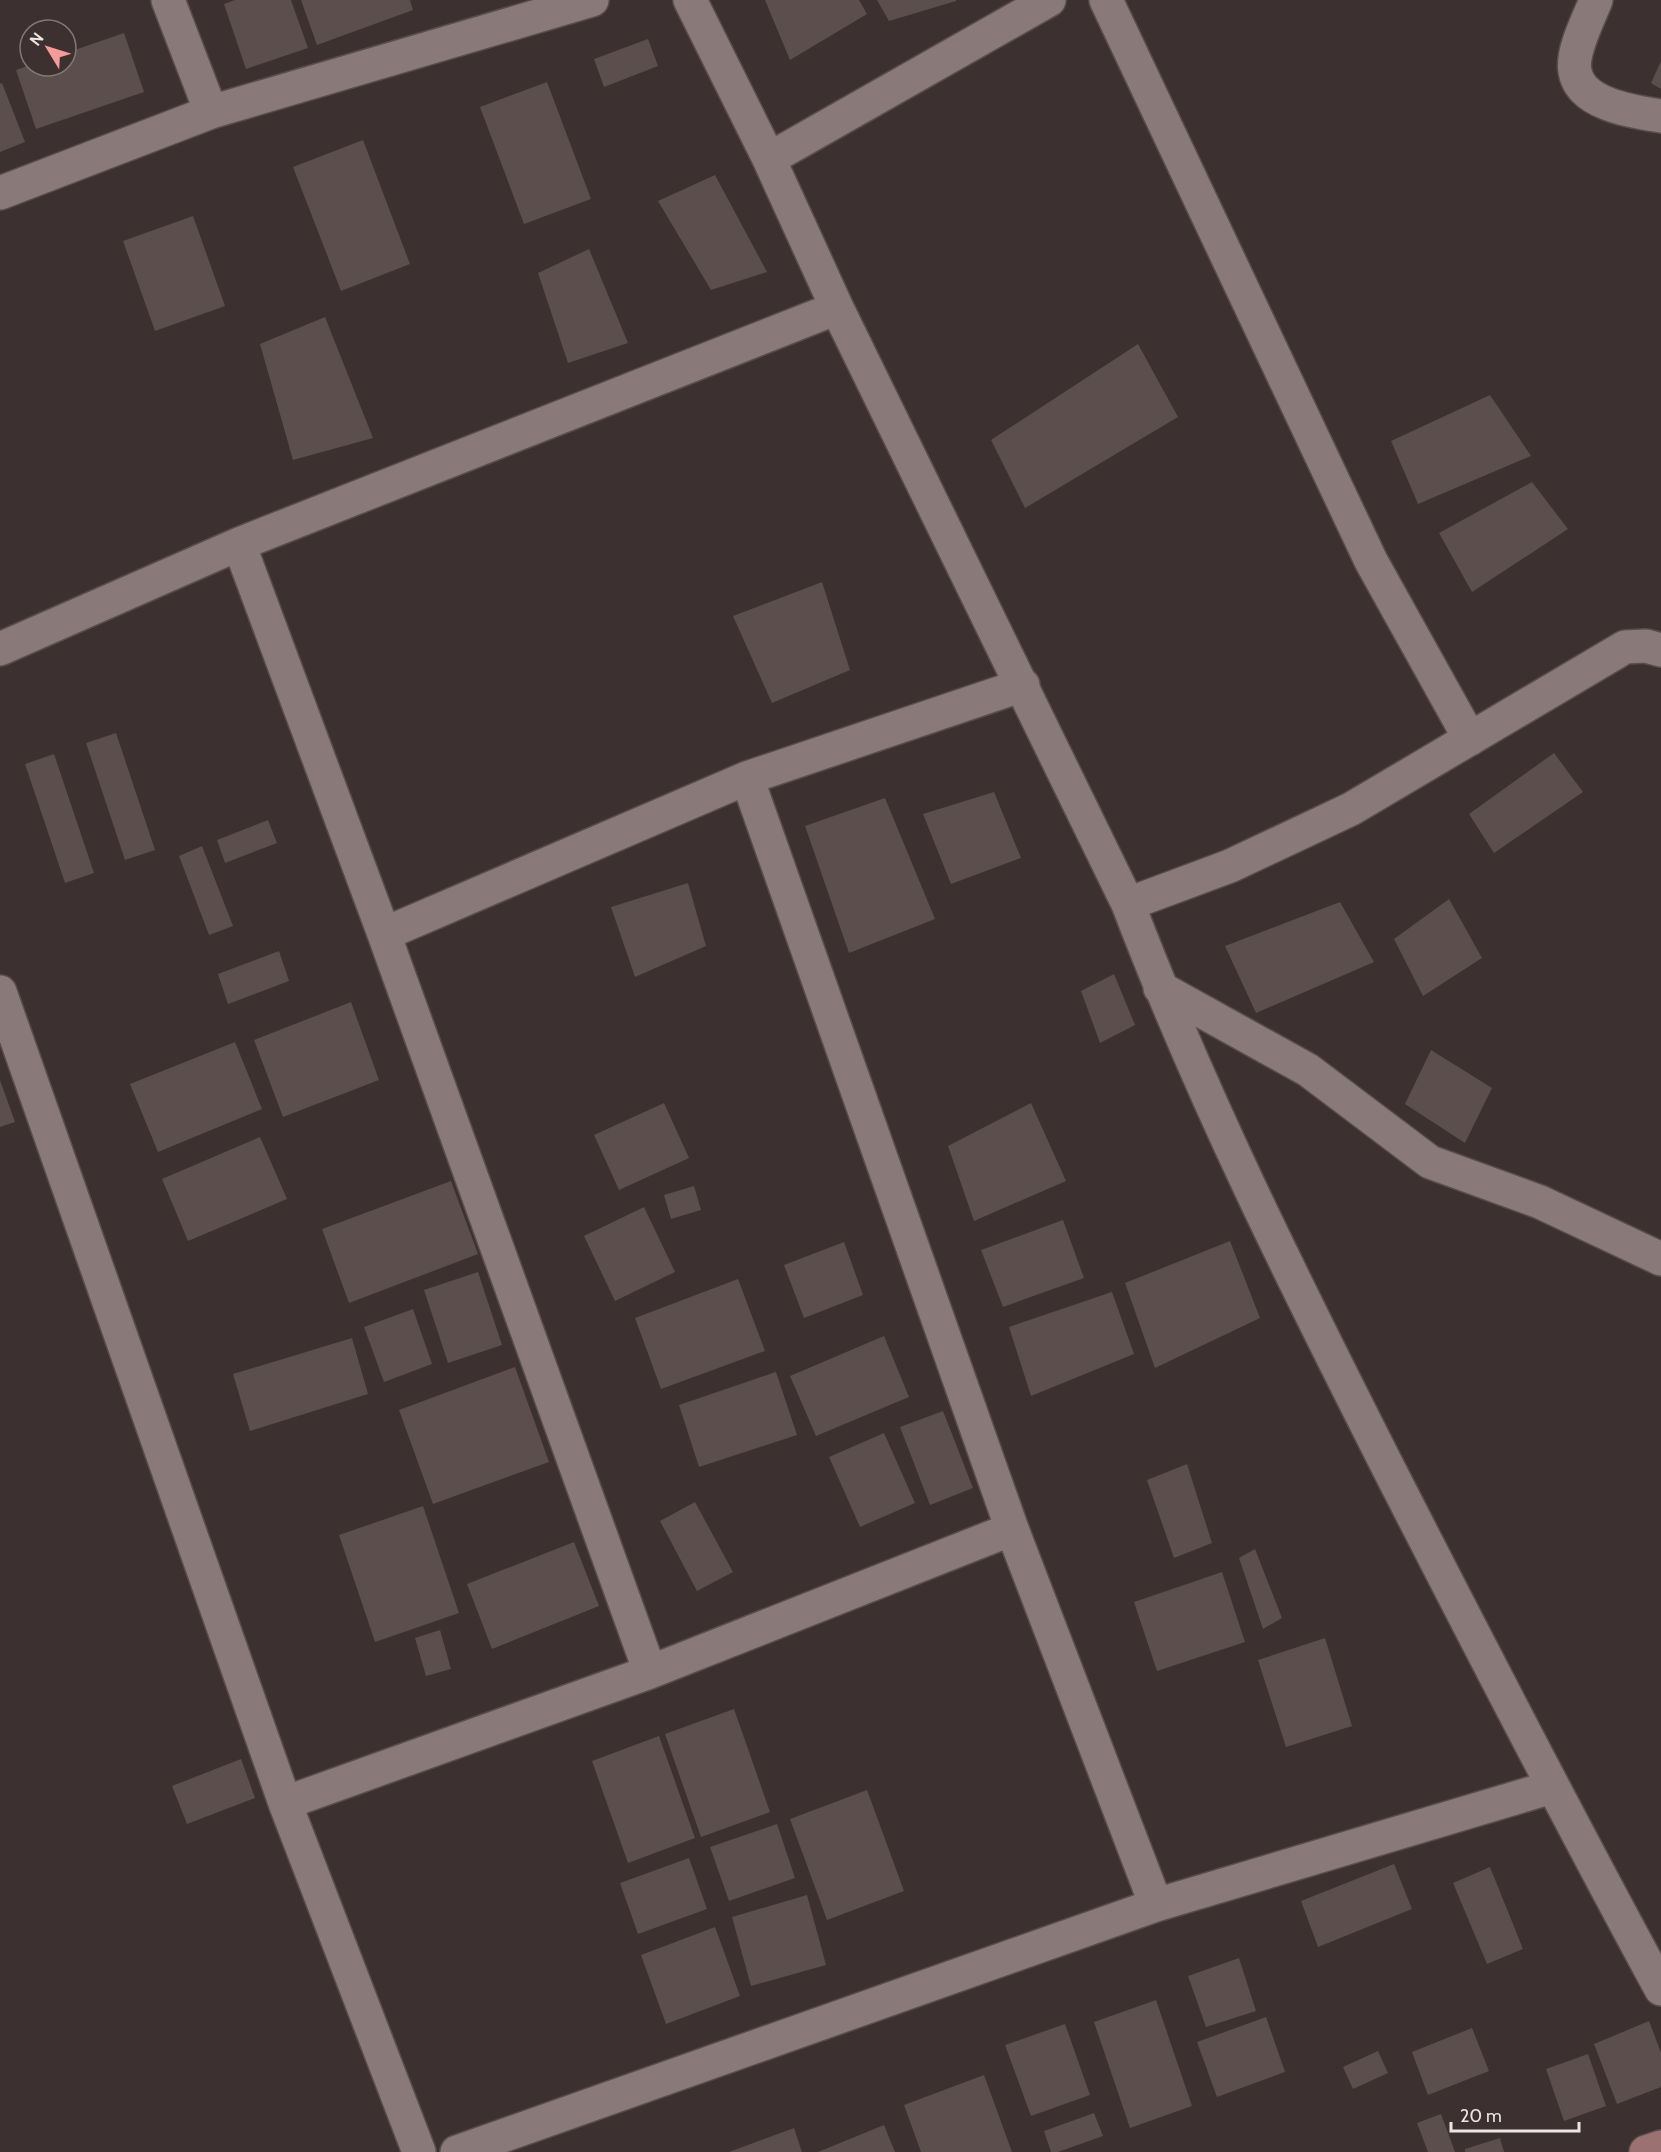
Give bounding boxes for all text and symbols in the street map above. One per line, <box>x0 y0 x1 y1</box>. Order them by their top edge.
north arrow <box>18 18 78 78</box>
text: N <box>26 29 48 49</box>
scale bar <box>1451 2095 1578 2133</box>
text: 20 m <box>1460 2105 1502 2127</box>

